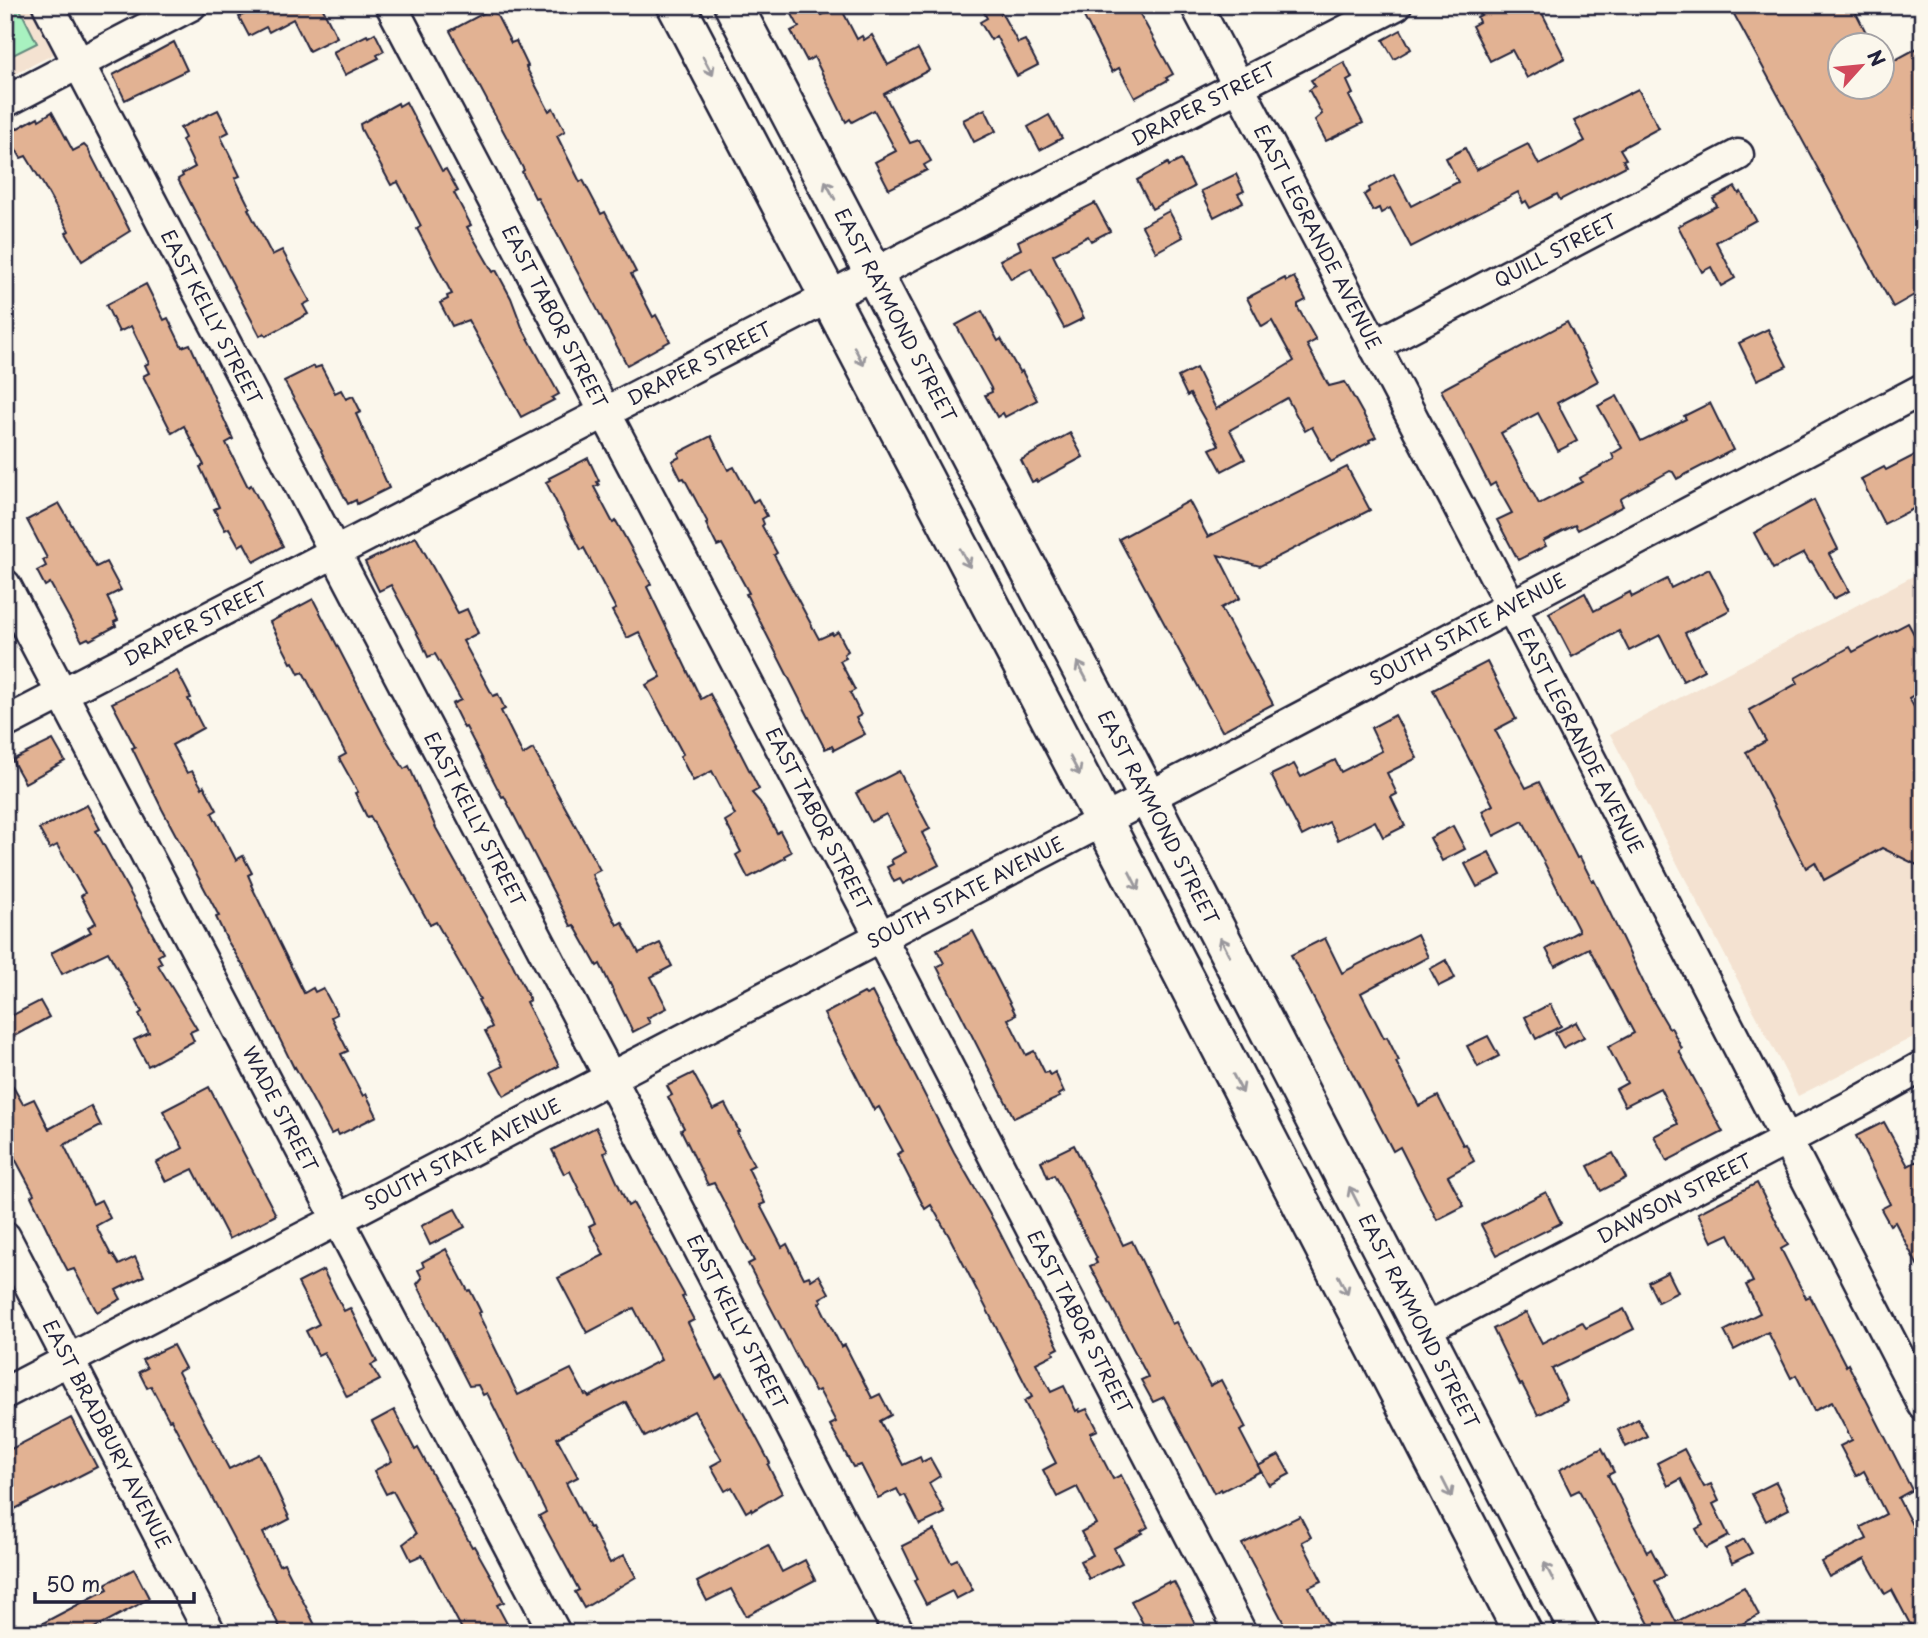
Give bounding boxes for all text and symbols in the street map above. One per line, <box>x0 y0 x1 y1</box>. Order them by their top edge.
north arrow <box>1826 32 1896 102</box>
text: N <box>1861 45 1893 71</box>
street label: DRAPER STREET <box>1126 54 1280 152</box>
one-way arrow <box>702 55 715 76</box>
street label: EAST LEGRANDE AVENUE <box>1248 119 1389 354</box>
one-way arrow <box>822 181 836 201</box>
street label: EAST RAYMOND STREET <box>829 203 964 427</box>
street label: QUILL STREET <box>1489 206 1621 294</box>
street label: EAST TABOR STREET <box>496 220 615 413</box>
street label: EAST KELLY STREET <box>155 224 270 409</box>
street label: DRAPER STREET <box>622 314 776 412</box>
one-way arrow <box>853 345 867 366</box>
one-way arrow <box>958 547 972 567</box>
street label: SOUTH STATE AVENUE <box>1364 565 1570 692</box>
street label: DRAPER STREET <box>118 574 273 672</box>
street label: EAST LEGRANDE AVENUE <box>1511 622 1651 858</box>
one-way arrow <box>1075 662 1089 682</box>
street label: EAST RAYMOND STREET <box>1092 705 1226 929</box>
street label: EAST TABOR STREET <box>760 722 879 915</box>
street label: EAST KELLY STREET <box>418 726 533 911</box>
one-way arrow <box>1069 755 1082 776</box>
street label: SOUTH STATE AVENUE <box>862 829 1068 955</box>
one-way arrow <box>1128 870 1142 891</box>
one-way arrow <box>1218 937 1231 958</box>
street label: WADE STREET <box>236 1041 326 1177</box>
one-way arrow <box>1231 1073 1245 1093</box>
street label: SOUTH STATE AVENUE <box>359 1091 565 1217</box>
street label: DAWSON STREET <box>1592 1145 1757 1250</box>
one-way arrow <box>1347 1186 1360 1207</box>
street label: EAST RAYMOND STREET <box>1353 1208 1487 1433</box>
street label: EAST TABOR STREET <box>1022 1225 1140 1418</box>
street label: EAST KELLY STREET <box>681 1229 795 1414</box>
one-way arrow <box>1337 1274 1350 1295</box>
street label: EAST BRADBURY AVENUE <box>37 1314 179 1553</box>
one-way arrow <box>1441 1477 1455 1497</box>
scale bar <box>35 1561 194 1605</box>
one-way arrow <box>1542 1562 1555 1583</box>
text: 50 m <box>46 1567 100 1599</box>

